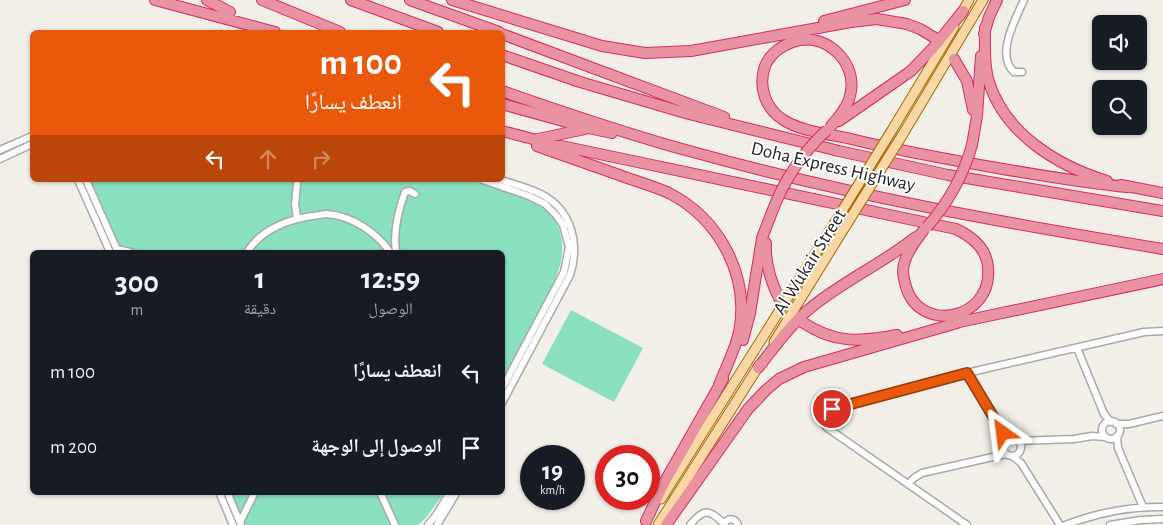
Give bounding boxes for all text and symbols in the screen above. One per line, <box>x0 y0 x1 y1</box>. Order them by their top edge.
map controls <box>1092 15 1147 135</box>
button: sound <box>1092 15 1147 70</box>
text: 100 m <box>319 46 402 81</box>
icon: left <box>420 50 485 115</box>
button: search <box>1092 80 1147 135</box>
text: انعطف يسارًا <box>305 91 402 113</box>
street label: Doha Express Highway <box>749 139 917 195</box>
icon: left <box>201 145 229 173</box>
icon: ahead <box>254 145 282 173</box>
icon: right <box>307 145 335 173</box>
street label: Al Wukair Street <box>770 206 850 318</box>
text: 1 <box>255 264 265 294</box>
text: 12:59 <box>361 264 420 294</box>
text: 300 <box>115 268 159 298</box>
text: دقيقة <box>244 301 276 317</box>
text: الوصول <box>368 301 413 317</box>
text: m <box>130 302 143 318</box>
icon: left <box>457 359 485 387</box>
text: انعطف يسارًا <box>353 362 442 381</box>
text: 100 m <box>50 363 95 382</box>
pin <box>811 388 853 430</box>
icon: arrive <box>818 395 846 423</box>
position arrow <box>976 406 1028 458</box>
icon: arrive <box>457 434 485 462</box>
text: الوصول إلى الوجهة <box>311 437 442 456</box>
text: 200 m <box>50 438 97 457</box>
speed limit sign: 30 <box>595 445 660 510</box>
text: 19 <box>542 459 563 484</box>
text: km/h <box>540 484 565 496</box>

